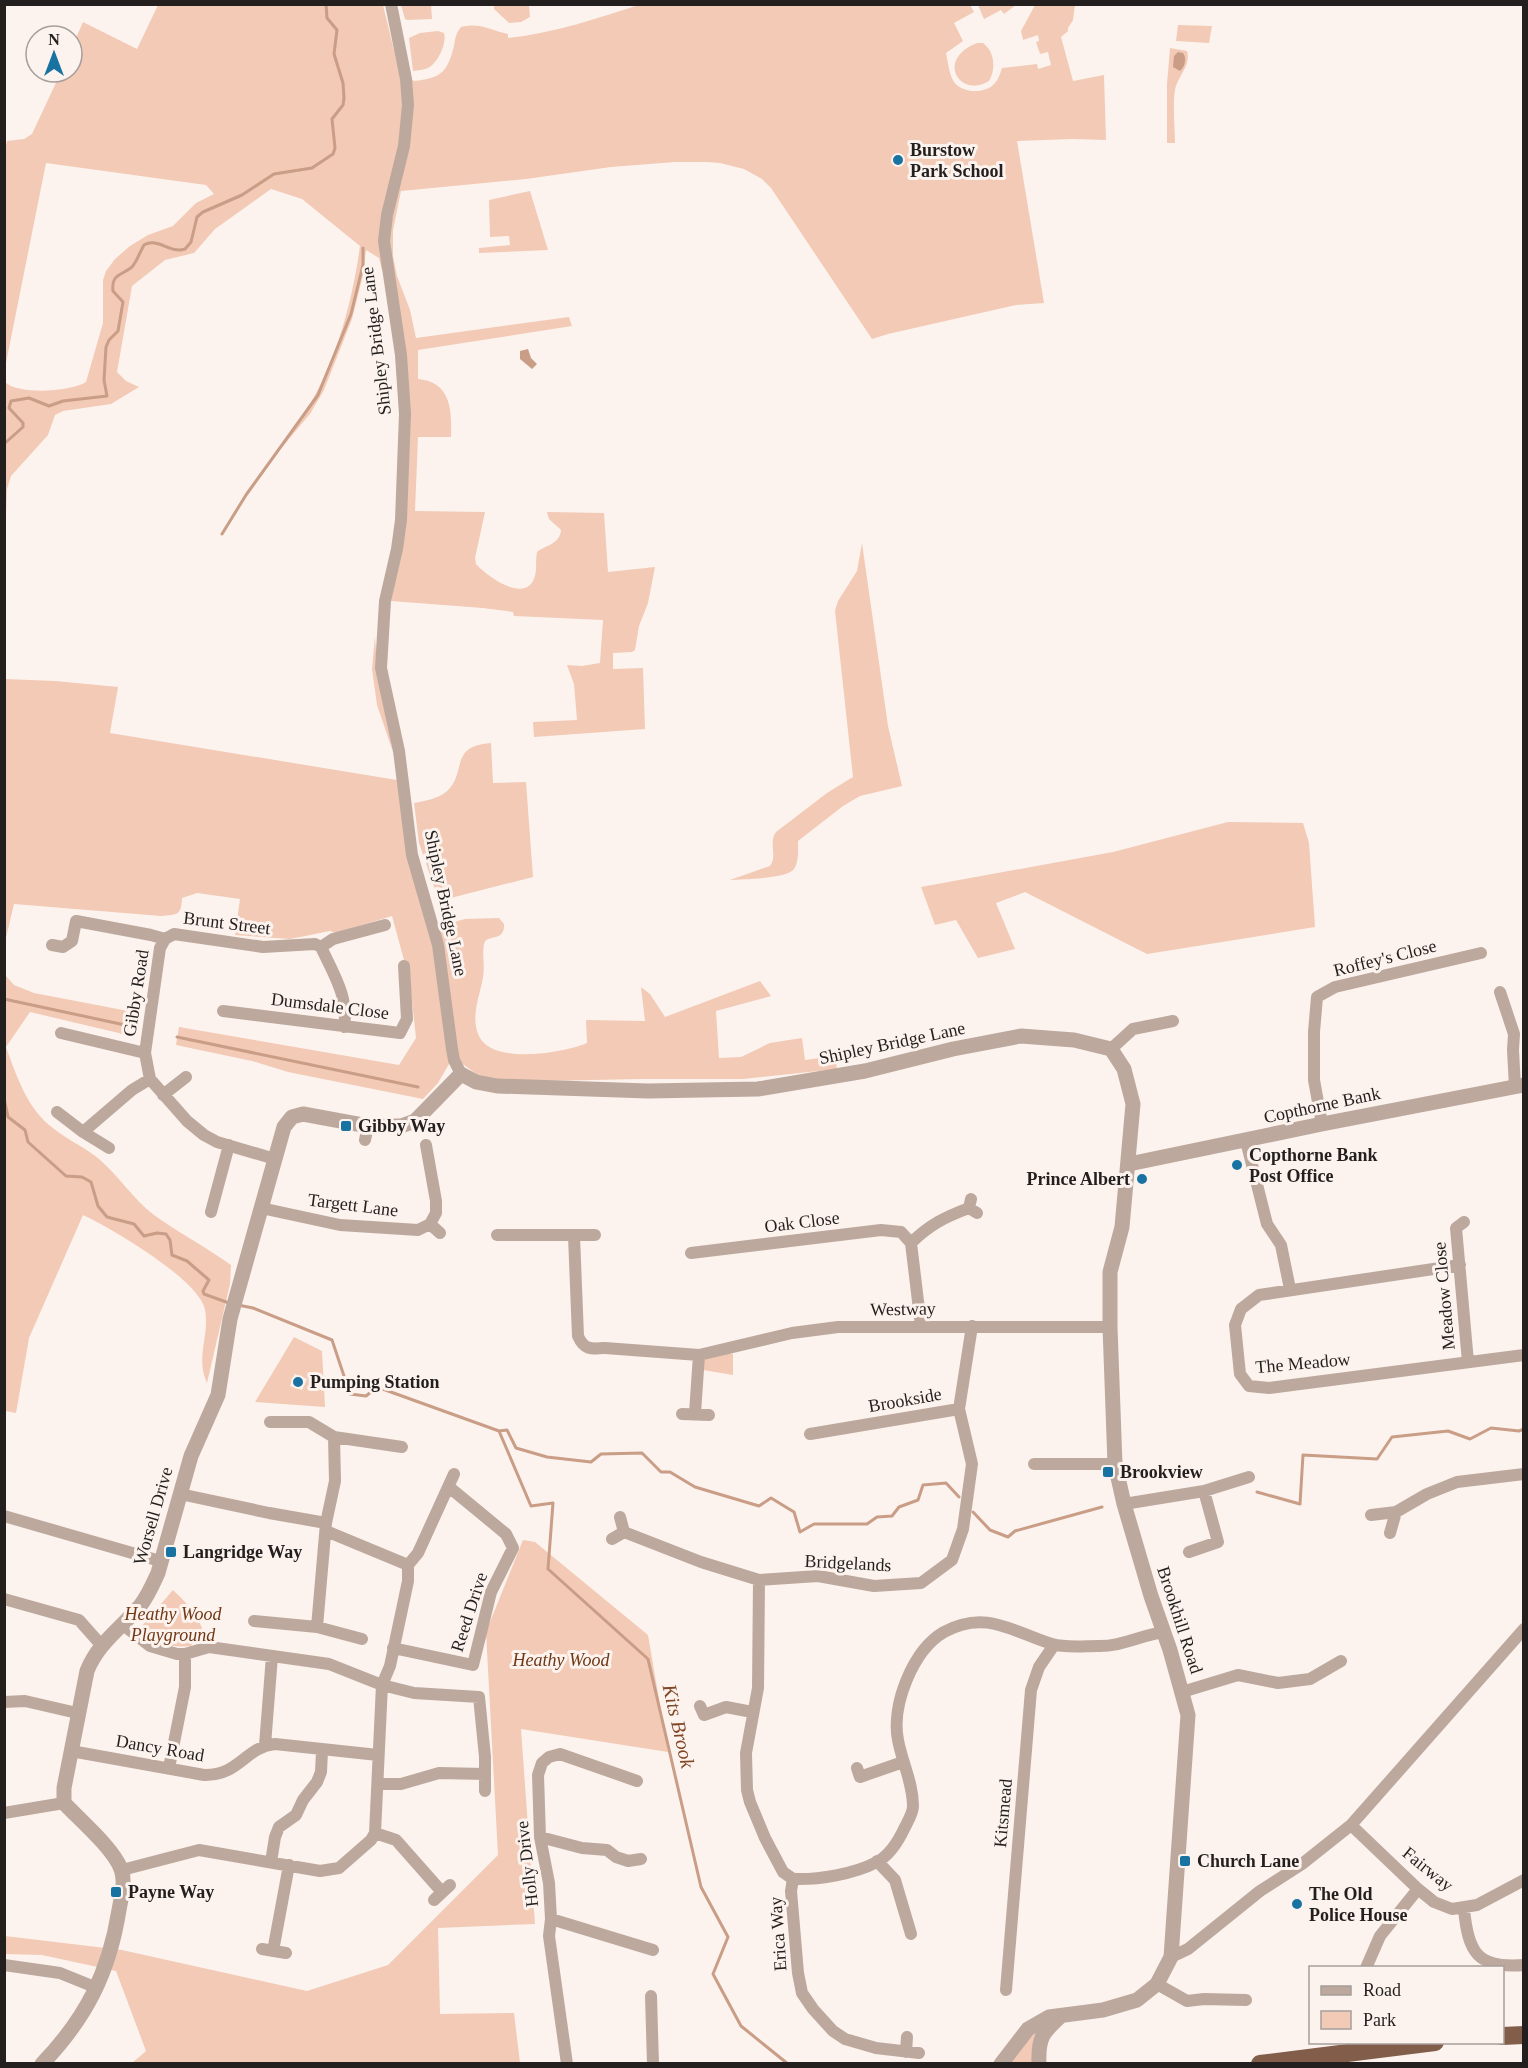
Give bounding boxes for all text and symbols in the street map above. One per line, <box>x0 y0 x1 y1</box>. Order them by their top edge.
north arrow <box>24 24 84 84</box>
text: N <box>48 31 60 48</box>
place label: Burstow Park School <box>910 140 1004 181</box>
marker: Burstow Park School <box>891 153 905 167</box>
street label: Shipley Bridge Lane <box>357 266 395 416</box>
street label: Shipley Bridge Lane <box>421 828 471 978</box>
street label: Brunt Street <box>182 908 272 938</box>
street label: Roffey's Close <box>1331 936 1439 980</box>
street label: Gibby Road <box>119 948 153 1038</box>
street label: Dumsdale Close <box>270 989 390 1023</box>
street label: Shipley Bridge Lane <box>817 1018 967 1068</box>
street label: Copthorne Bank <box>1262 1083 1382 1127</box>
place label: Gibby Way <box>358 1116 445 1136</box>
marker: Gibby Way <box>339 1119 353 1133</box>
place label: Copthorne Bank Post Office <box>1249 1145 1378 1186</box>
marker: Copthorne Bank Post Office <box>1230 1158 1244 1172</box>
place label: Prince Albert <box>1027 1169 1130 1189</box>
marker: Prince Albert <box>1135 1172 1149 1186</box>
street label: Targett Lane <box>307 1190 399 1220</box>
street label: Oak Close <box>763 1207 841 1237</box>
street label: Meadow Close <box>1429 1241 1459 1351</box>
street label: Westway <box>870 1298 936 1320</box>
street label: The Meadow <box>1255 1349 1351 1377</box>
place label: Pumping Station <box>310 1372 440 1392</box>
marker: Pumping Station <box>291 1375 305 1389</box>
street label: Brookside <box>867 1384 943 1416</box>
place label: Brookview <box>1120 1462 1203 1482</box>
street label: Worsell Drive <box>129 1465 177 1567</box>
marker: Brookview <box>1101 1465 1115 1479</box>
place label: Langridge Way <box>183 1542 302 1562</box>
marker: Langridge Way <box>164 1545 178 1559</box>
street label: Bridgelands <box>804 1551 892 1575</box>
street label: Brookhill Road <box>1153 1564 1207 1676</box>
street label: Reed Drive <box>447 1570 491 1654</box>
park label: Heathy Wood Playground <box>124 1604 222 1645</box>
park label: Heathy Wood <box>512 1650 610 1670</box>
water label: Kits Brook <box>658 1681 700 1771</box>
street label: Dancy Road <box>114 1730 206 1766</box>
street label: Kitsmead <box>990 1778 1016 1848</box>
street label: Holly Drive <box>512 1820 542 1908</box>
street label: Fairway <box>1399 1843 1457 1895</box>
place label: Church Lane <box>1197 1851 1299 1871</box>
marker: Church Lane <box>1178 1854 1192 1868</box>
place label: Payne Way <box>128 1882 214 1902</box>
place label: The Old Police House <box>1309 1884 1407 1925</box>
marker: Payne Way <box>109 1885 123 1899</box>
street label: Erica Way <box>765 1896 791 1972</box>
marker: The Old Police House <box>1290 1897 1304 1911</box>
legend <box>1309 1966 1504 2044</box>
text: Road <box>1363 1980 1401 2000</box>
text: Park <box>1363 2010 1396 2030</box>

